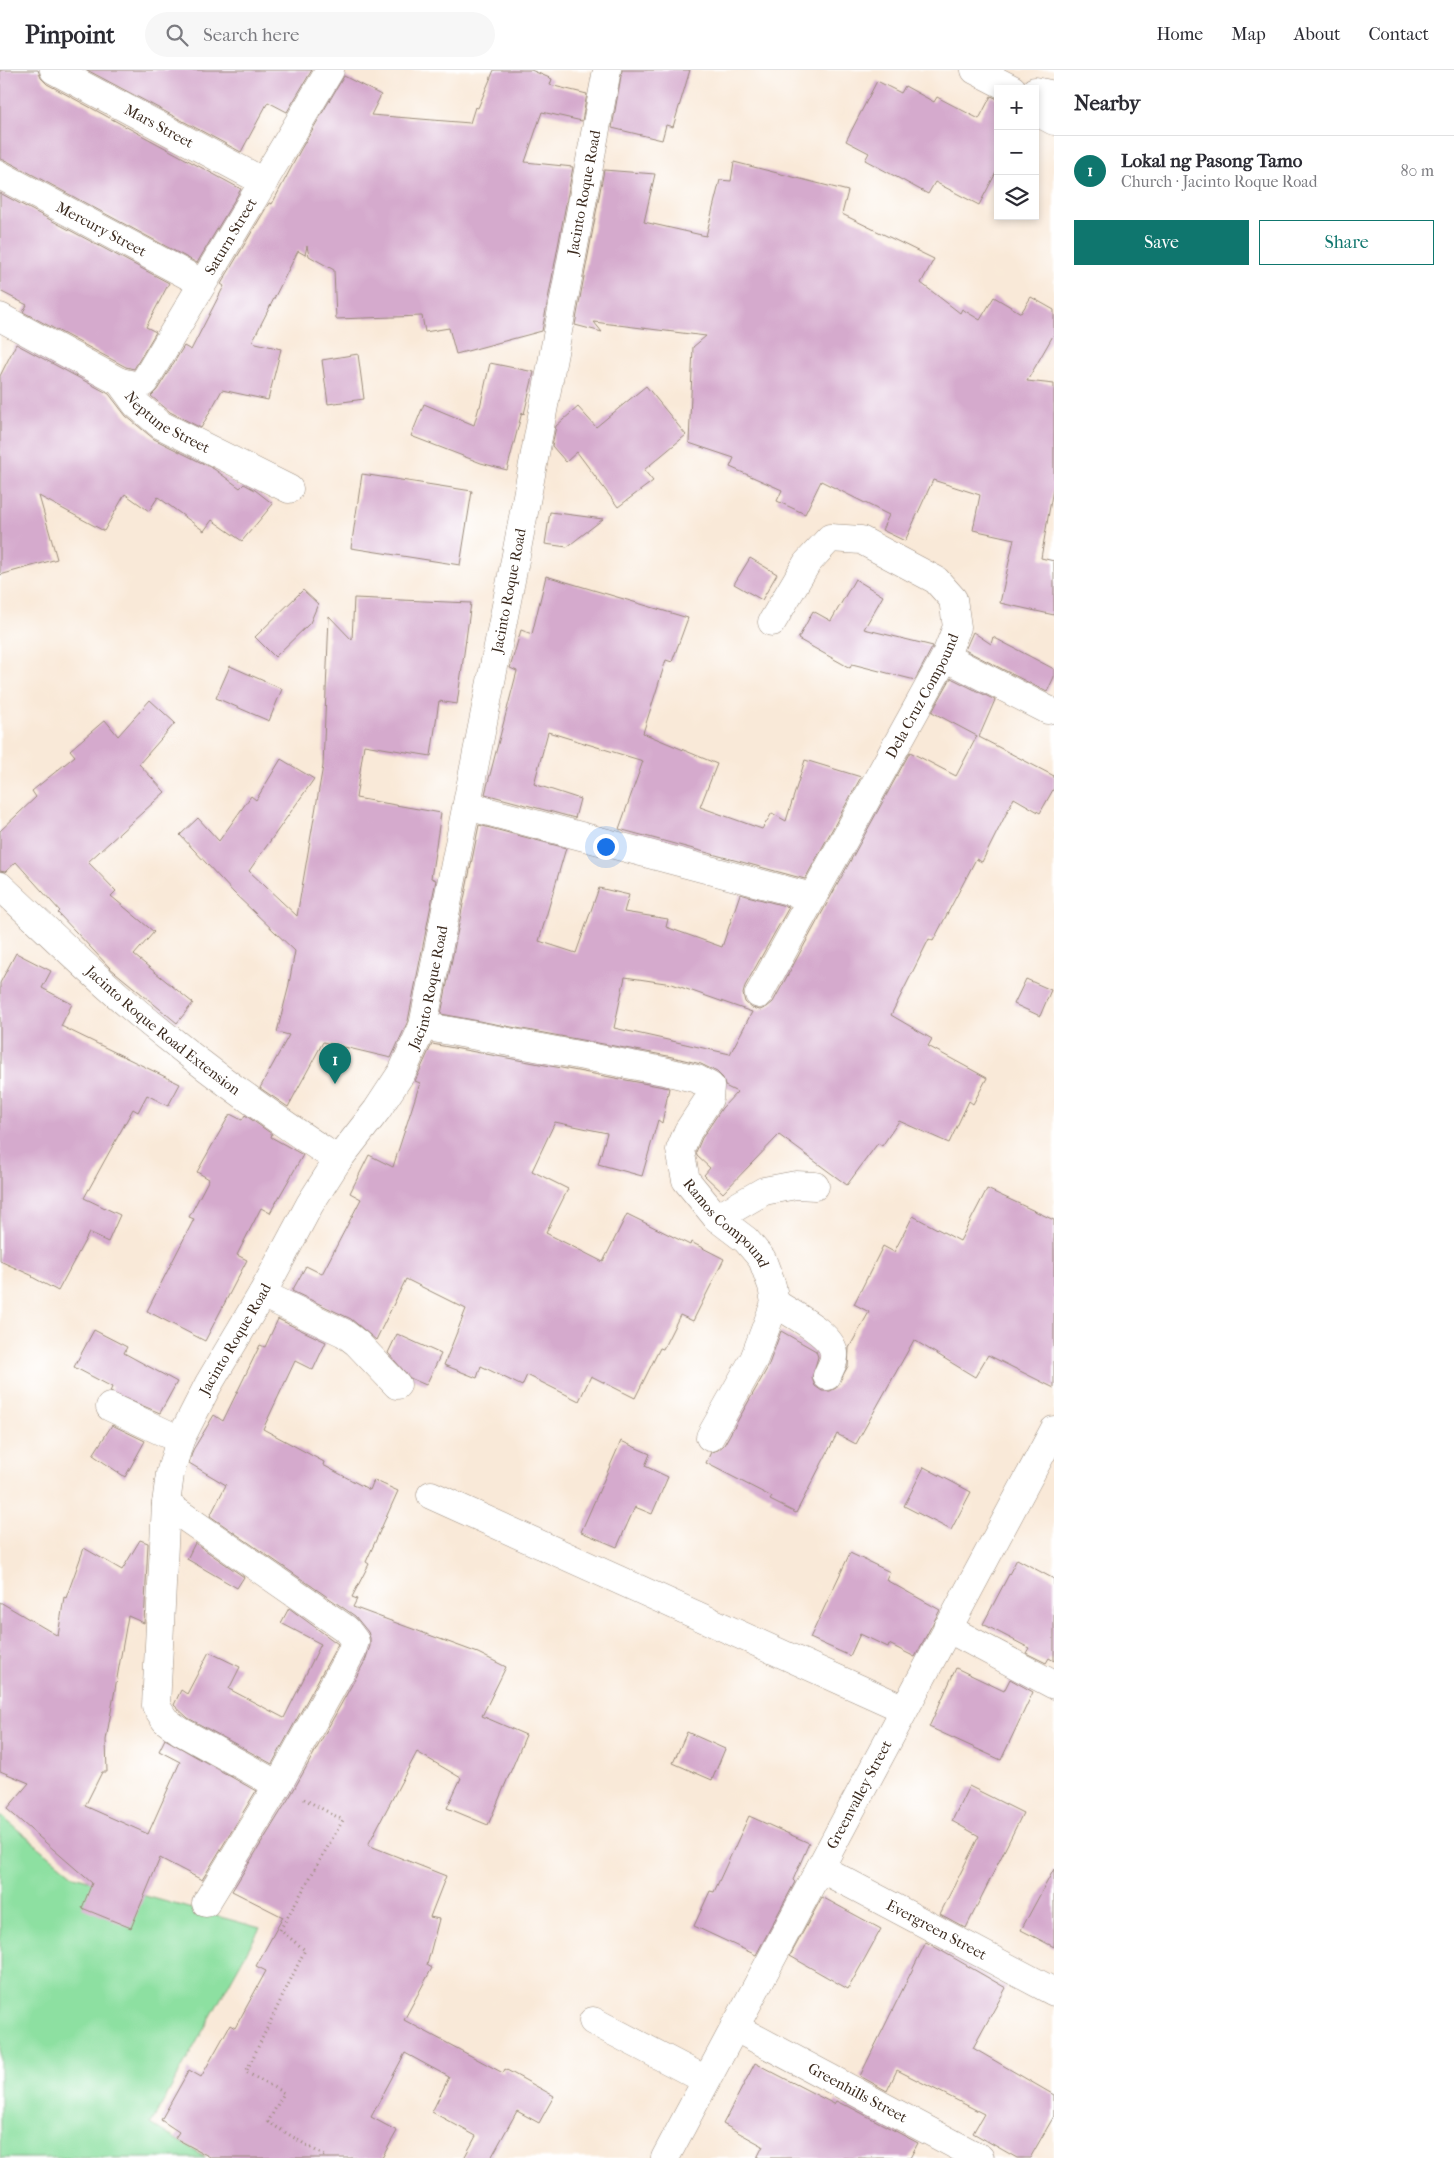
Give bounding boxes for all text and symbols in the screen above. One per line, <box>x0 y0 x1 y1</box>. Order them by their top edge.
search box <box>145 12 495 57</box>
text: Pinpoint <box>25 21 115 49</box>
icon: search <box>163 21 191 49</box>
text: Search here <box>203 24 299 46</box>
text: Home <box>1156 24 1203 45</box>
text: Map <box>1231 24 1266 45</box>
text: About <box>1294 24 1340 45</box>
text: Contact <box>1368 24 1429 45</box>
map controls <box>994 85 1039 220</box>
button: + <box>994 85 1039 130</box>
text: Nearby <box>1074 91 1140 115</box>
street label: Mars Street <box>121 100 197 152</box>
street label: Jacinto Roque Road <box>563 128 605 258</box>
button: − <box>994 130 1039 175</box>
text: Lokal ng Pasong Tamo <box>1121 150 1302 172</box>
text: 1 <box>1087 161 1093 180</box>
text: 80 m <box>1400 161 1434 180</box>
text: Church · Jacinto Roque Road <box>1121 172 1317 191</box>
button: layers <box>994 175 1039 220</box>
street label: Saturn Street <box>201 194 261 278</box>
street label: Mercury Street <box>53 198 150 261</box>
button: Save <box>1074 220 1249 265</box>
button: Share <box>1259 220 1434 265</box>
street label: Neptune Street <box>121 388 213 457</box>
street label: Jacinto Roque Road <box>488 526 530 656</box>
street label: Dela Cruz Compound <box>882 630 963 762</box>
your location <box>593 834 619 860</box>
street label: Jacinto Roque Road <box>404 923 452 1053</box>
street label: Jacinto Roque Road Extension <box>81 961 244 1099</box>
pin: 1 <box>319 1043 351 1084</box>
street label: Ramos Compound <box>679 1175 774 1271</box>
street label: Jacinto Roque Road <box>195 1280 275 1399</box>
street label: Greenvalley Street <box>823 1737 896 1852</box>
street label: Evergreen Street <box>883 1896 990 1964</box>
street label: Greenhills Street <box>805 2059 911 2127</box>

